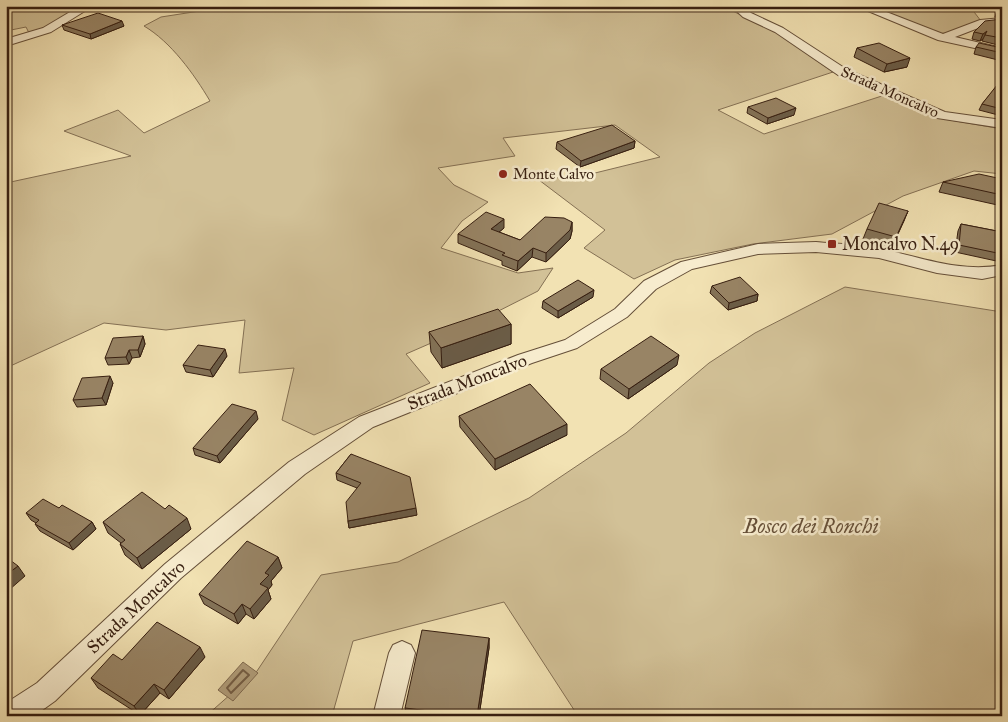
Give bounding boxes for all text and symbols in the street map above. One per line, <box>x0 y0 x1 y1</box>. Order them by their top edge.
street label: Strada Moncalvo <box>838 62 942 122</box>
place label: Monte Calvo <box>513 165 594 183</box>
marker: Monte Calvo <box>497 168 509 180</box>
place label: Moncalvo N.49 <box>842 233 959 255</box>
marker: Moncalvo N.49 <box>826 238 838 250</box>
street label: Strada Moncalvo <box>404 349 530 415</box>
park label: Bosco dei Ronchi <box>742 513 879 539</box>
street label: Strada Moncalvo <box>82 556 190 658</box>

